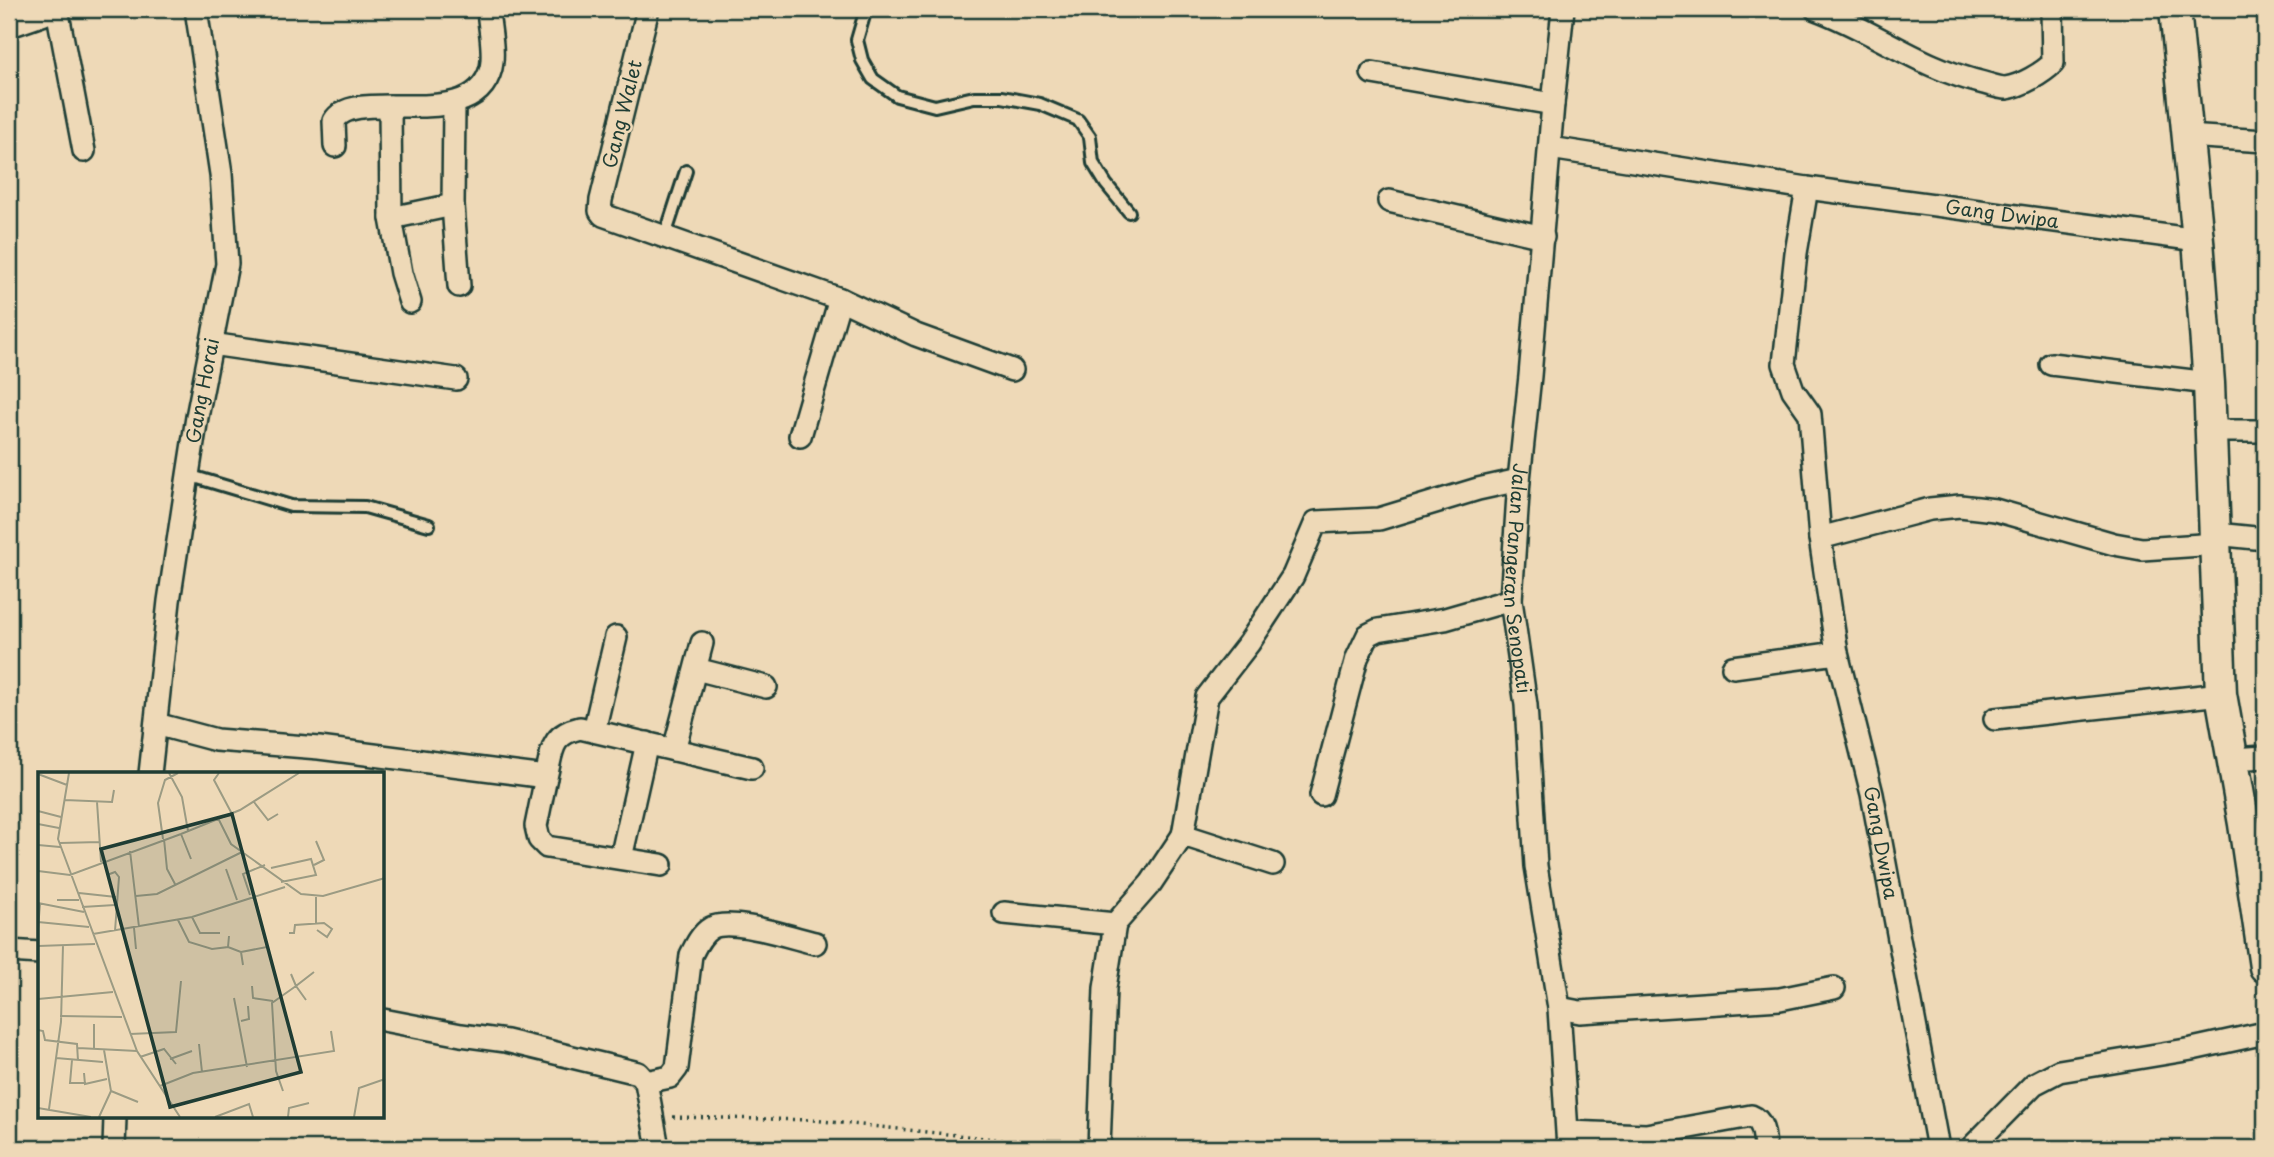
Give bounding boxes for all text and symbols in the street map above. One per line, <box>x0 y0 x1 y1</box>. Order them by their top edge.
street label: Gang Walet <box>594 56 648 171</box>
street label: Gang Dwipa <box>1944 192 2061 234</box>
street label: Gang Horai <box>178 335 225 445</box>
street label: Jalan Pangeran Senopati <box>1498 462 1539 695</box>
inset map <box>38 772 385 1118</box>
street label: Gang Dwipa <box>1858 784 1906 901</box>

